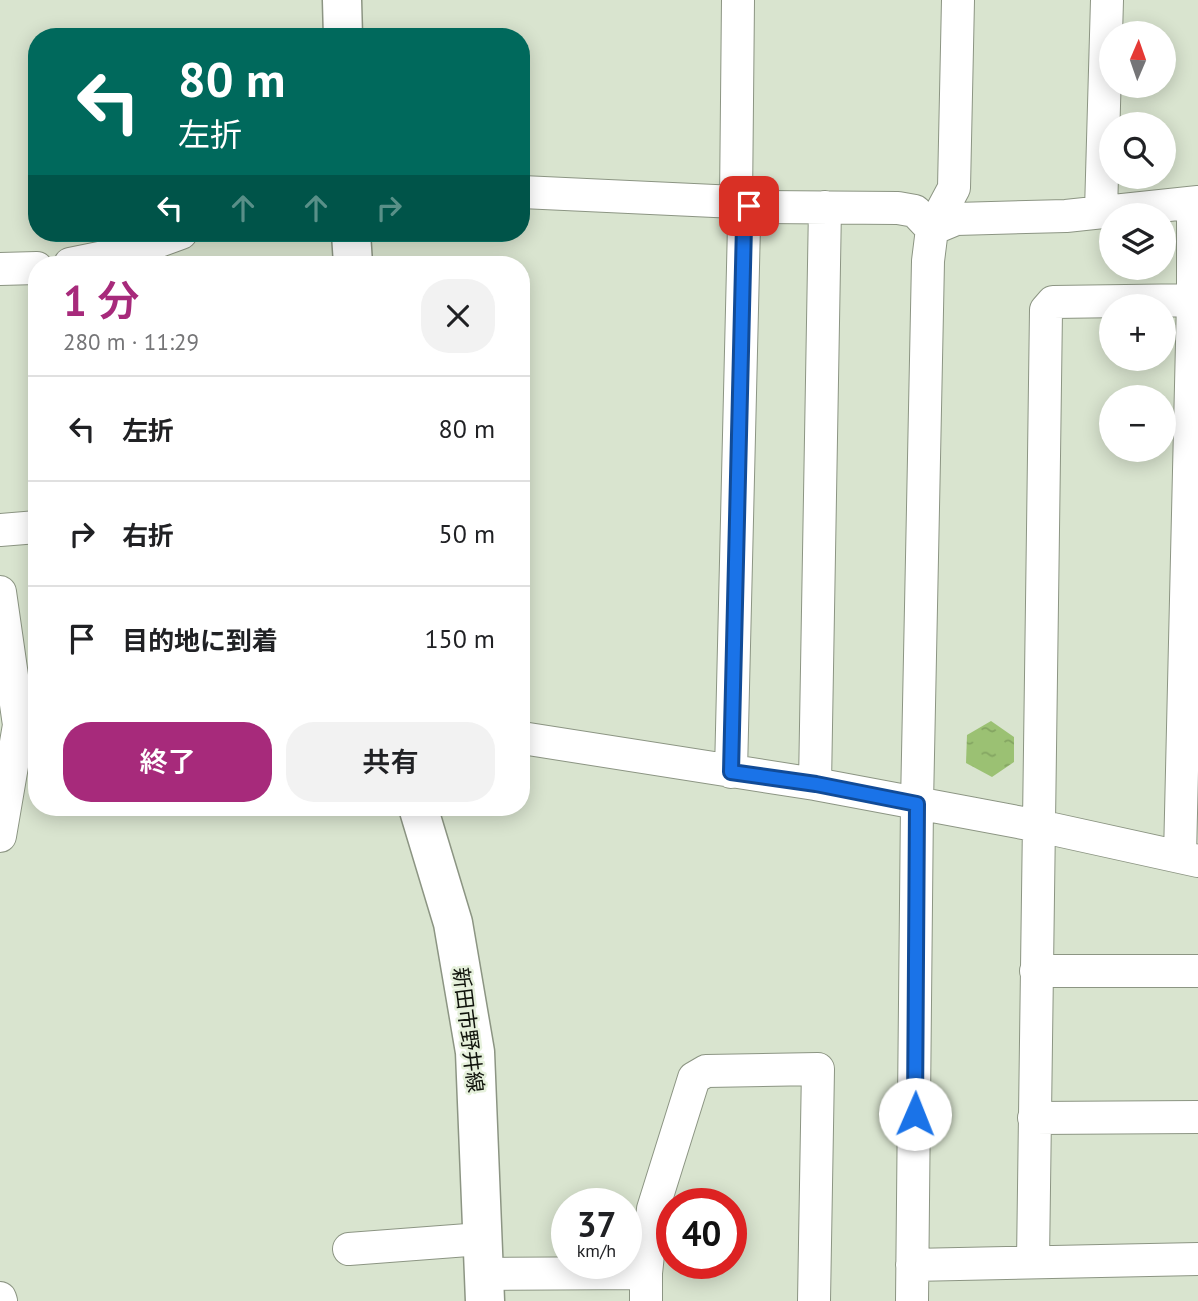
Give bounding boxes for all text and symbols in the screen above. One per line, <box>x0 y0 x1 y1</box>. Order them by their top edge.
north arrow <box>1099 21 1176 98</box>
map controls <box>1099 21 1176 462</box>
text: 80 m <box>178 47 285 111</box>
icon: left <box>63 56 154 147</box>
button: search <box>1099 112 1176 189</box>
text: 左折 <box>178 113 242 155</box>
pin <box>719 176 779 236</box>
icon: arrive <box>730 187 768 225</box>
icon: left <box>151 189 189 227</box>
icon: ahead <box>224 189 262 227</box>
icon: ahead <box>297 189 335 227</box>
icon: right <box>370 189 408 227</box>
button: layers <box>1099 203 1176 280</box>
text: 1 分 <box>63 273 139 328</box>
button: close <box>421 279 495 353</box>
button: + <box>1099 294 1176 371</box>
text: 280 m · 11:29 <box>63 327 199 356</box>
button: − <box>1099 385 1176 462</box>
icon: left <box>63 410 101 448</box>
text: 80 m <box>439 412 495 445</box>
text: 左折 <box>122 414 174 447</box>
icon: right <box>63 515 101 553</box>
text: 50 m <box>439 517 495 550</box>
text: 右折 <box>122 519 174 552</box>
icon: arrive <box>63 620 101 658</box>
text: 150 m <box>424 622 495 655</box>
text: 目的地に到着 <box>122 624 278 657</box>
button: 終了 <box>63 722 272 802</box>
button: 共有 <box>286 722 495 802</box>
street label: 新田市野井線 <box>447 966 490 1094</box>
position arrow <box>878 1077 952 1151</box>
speed limit sign: 40 <box>656 1188 747 1279</box>
text: 37 <box>577 1201 616 1247</box>
text: km/h <box>577 1239 616 1262</box>

